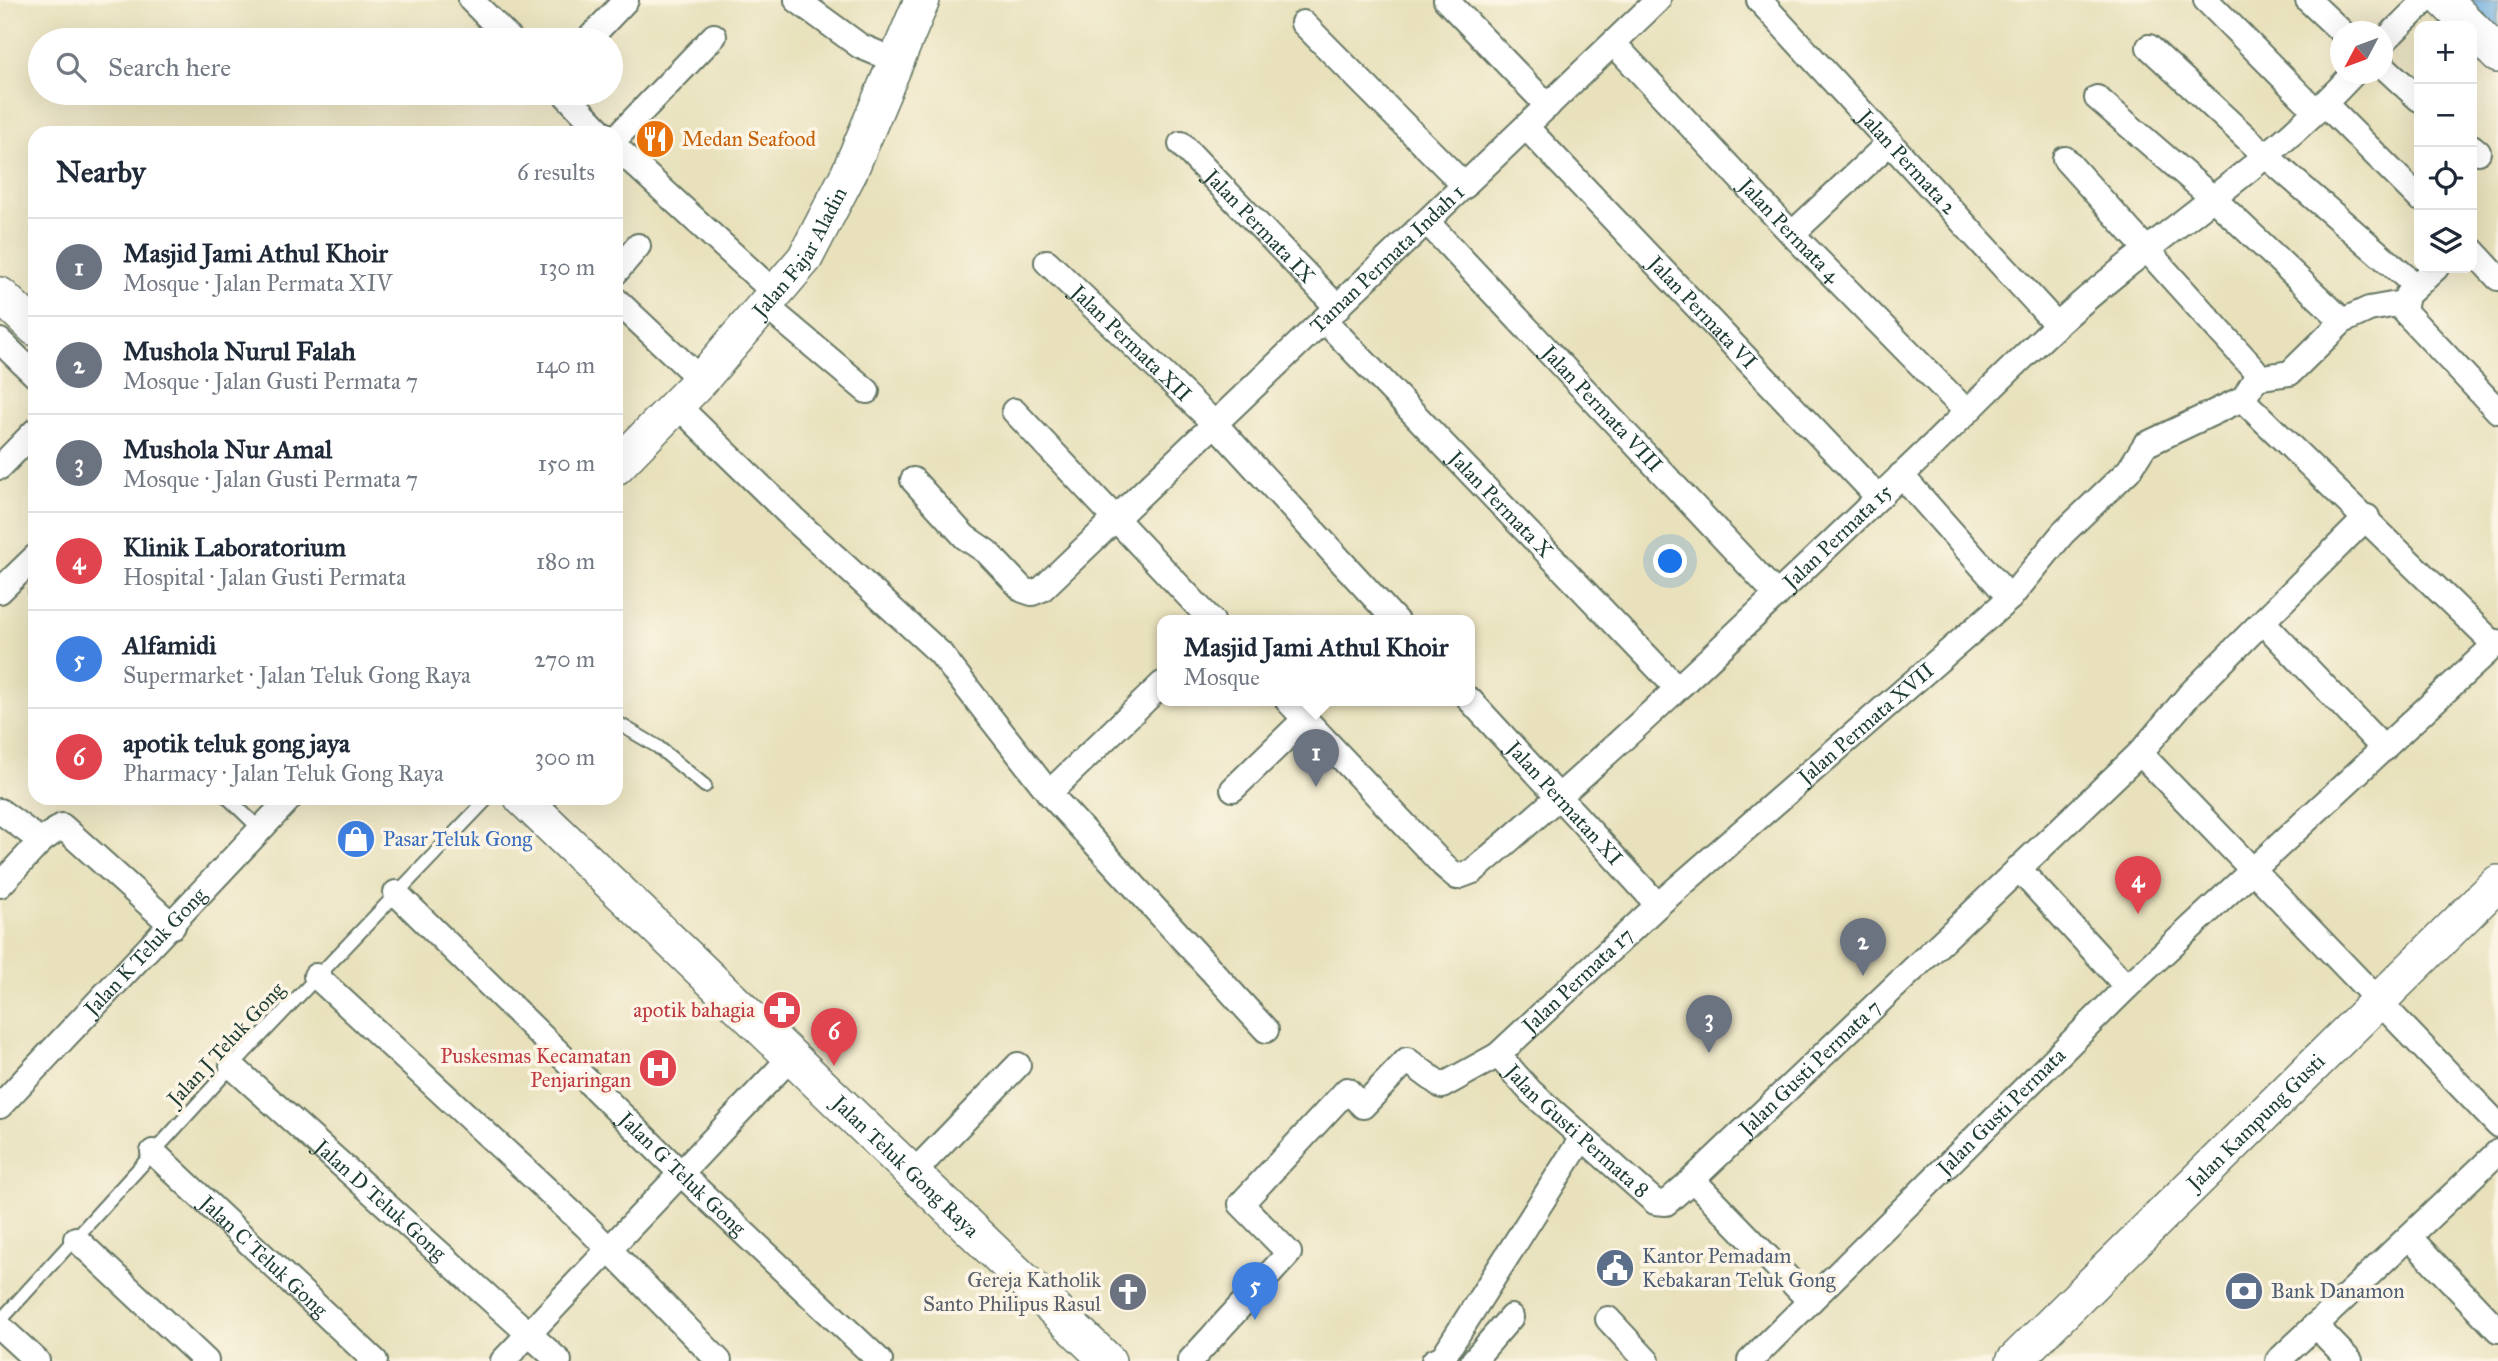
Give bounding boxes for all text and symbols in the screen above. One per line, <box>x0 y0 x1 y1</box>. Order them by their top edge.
north arrow <box>2330 21 2393 84</box>
map controls <box>2414 21 2477 273</box>
button: + <box>2414 21 2477 84</box>
search box <box>28 28 623 105</box>
icon: search <box>52 48 90 86</box>
text: Search here <box>108 51 231 83</box>
button: − <box>2414 84 2477 147</box>
street label: Jalan Permata 2 <box>1852 103 1963 221</box>
restaurant icon: Medan Seafood <box>634 118 676 160</box>
place label: Medan Seafood <box>682 126 817 152</box>
button: locate <box>2414 147 2477 210</box>
text: Nearby <box>56 154 146 190</box>
text: 6 results <box>517 158 595 186</box>
street label: Jalan Permata IX <box>1198 162 1320 289</box>
street label: Jalan Permata 4 <box>1732 171 1846 289</box>
street label: Taman Permata Indah 1 <box>1304 179 1470 339</box>
street label: Jalan Fajar Aladin <box>746 183 852 324</box>
button: layers <box>2414 210 2477 273</box>
text: Masjid Jami Athul Khoir <box>123 237 388 269</box>
street label: Jalan Permata VI <box>1641 249 1762 374</box>
text: 1 <box>74 253 84 281</box>
text: 130 m <box>539 253 595 281</box>
text: Mosque · Jalan Permata XIV <box>123 269 393 297</box>
street label: Jalan Permata XII <box>1064 278 1197 407</box>
text: Mushola Nurul Falah <box>123 335 356 367</box>
street label: Jalan Permata VIII <box>1535 338 1668 478</box>
text: 2 <box>73 351 85 379</box>
text: 140 m <box>535 351 595 379</box>
text: Mosque · Jalan Gusti Permata 7 <box>123 367 418 395</box>
text: Mushola Nur Amal <box>123 433 332 465</box>
street label: Jalan Permata X <box>1442 444 1558 564</box>
text: 3 <box>74 449 84 477</box>
text: 150 m <box>538 449 595 477</box>
text: Mosque · Jalan Gusti Permata 7 <box>123 465 418 493</box>
street label: Jalan Permata 15 <box>1776 478 1898 596</box>
text: Klinik Laboratorium <box>123 531 346 563</box>
your location <box>1653 544 1687 578</box>
text: 4 <box>73 547 85 575</box>
text: 180 m <box>536 547 595 575</box>
text: Hospital · Jalan Gusti Permata <box>123 563 406 591</box>
popup <box>1157 615 1475 706</box>
text: Alfamidi <box>123 629 216 661</box>
text: Masjid Jami Athul Khoir <box>1183 631 1449 663</box>
text: 5 <box>74 645 84 673</box>
text: 270 m <box>534 645 595 673</box>
street label: Jalan Permata XVII <box>1791 657 1939 791</box>
text: Supermarket · Jalan Teluk Gong Raya <box>123 661 471 689</box>
text: Mosque <box>1183 663 1260 691</box>
text: apotik teluk gong jaya <box>123 727 350 759</box>
pin: 1 <box>1293 729 1339 787</box>
street label: Jalan Permatan XI <box>1500 734 1628 871</box>
text: 6 <box>73 743 85 771</box>
text: 300 m <box>535 743 595 771</box>
text: Pharmacy · Jalan Teluk Gong Raya <box>123 759 444 787</box>
shop icon: Pasar Teluk Gong <box>335 818 377 860</box>
place label: Pasar Teluk Gong <box>383 826 532 852</box>
pin: 4 <box>2115 856 2161 914</box>
street label: Jalan K Teluk Gong <box>77 882 212 1023</box>
pin: 2 <box>1840 918 1886 976</box>
street label: Jalan Permata 17 <box>1515 922 1639 1040</box>
street label: Jalan J Teluk Gong <box>161 976 290 1113</box>
pharmacy icon: apotik bahagia <box>761 989 803 1031</box>
street label: Jalan Gusti Permata 7 <box>1732 994 1886 1143</box>
pin: 3 <box>1686 995 1732 1053</box>
place label: apotik bahagia <box>633 997 755 1023</box>
pin: 6 <box>811 1008 857 1066</box>
street label: Jalan Gusti Permata <box>1930 1042 2071 1182</box>
place label: Puskesmas Kecamatan Penjaringan <box>440 1043 631 1093</box>
hospital icon: Puskesmas Kecamatan Penjaringan <box>637 1047 679 1089</box>
street label: Jalan Kampung Gusti <box>2180 1048 2331 1197</box>
street label: Jalan Gusti Permata 8 <box>1498 1058 1654 1204</box>
street label: Jalan Teluk Gong Raya <box>825 1089 985 1243</box>
street label: Jalan G Teluk Gong <box>612 1105 752 1241</box>
street label: Jalan D Teluk Gong <box>308 1133 452 1266</box>
street label: Jalan C Teluk Gong <box>193 1188 333 1323</box>
place label: Kantor Pemadam Kebakaran Teluk Gong <box>1642 1243 1836 1293</box>
public building icon: Kantor Pemadam Kebakaran Teluk Gong <box>1594 1247 1636 1289</box>
pin: 5 <box>1232 1262 1278 1320</box>
place label: Gereja Katholik Santo Philipus Rasul <box>923 1267 1101 1317</box>
bank icon: Bank Danamon <box>2223 1270 2265 1312</box>
church icon: Gereja Katholik Santo Philipus Rasul <box>1107 1271 1149 1313</box>
place label: Bank Danamon <box>2271 1278 2405 1304</box>

